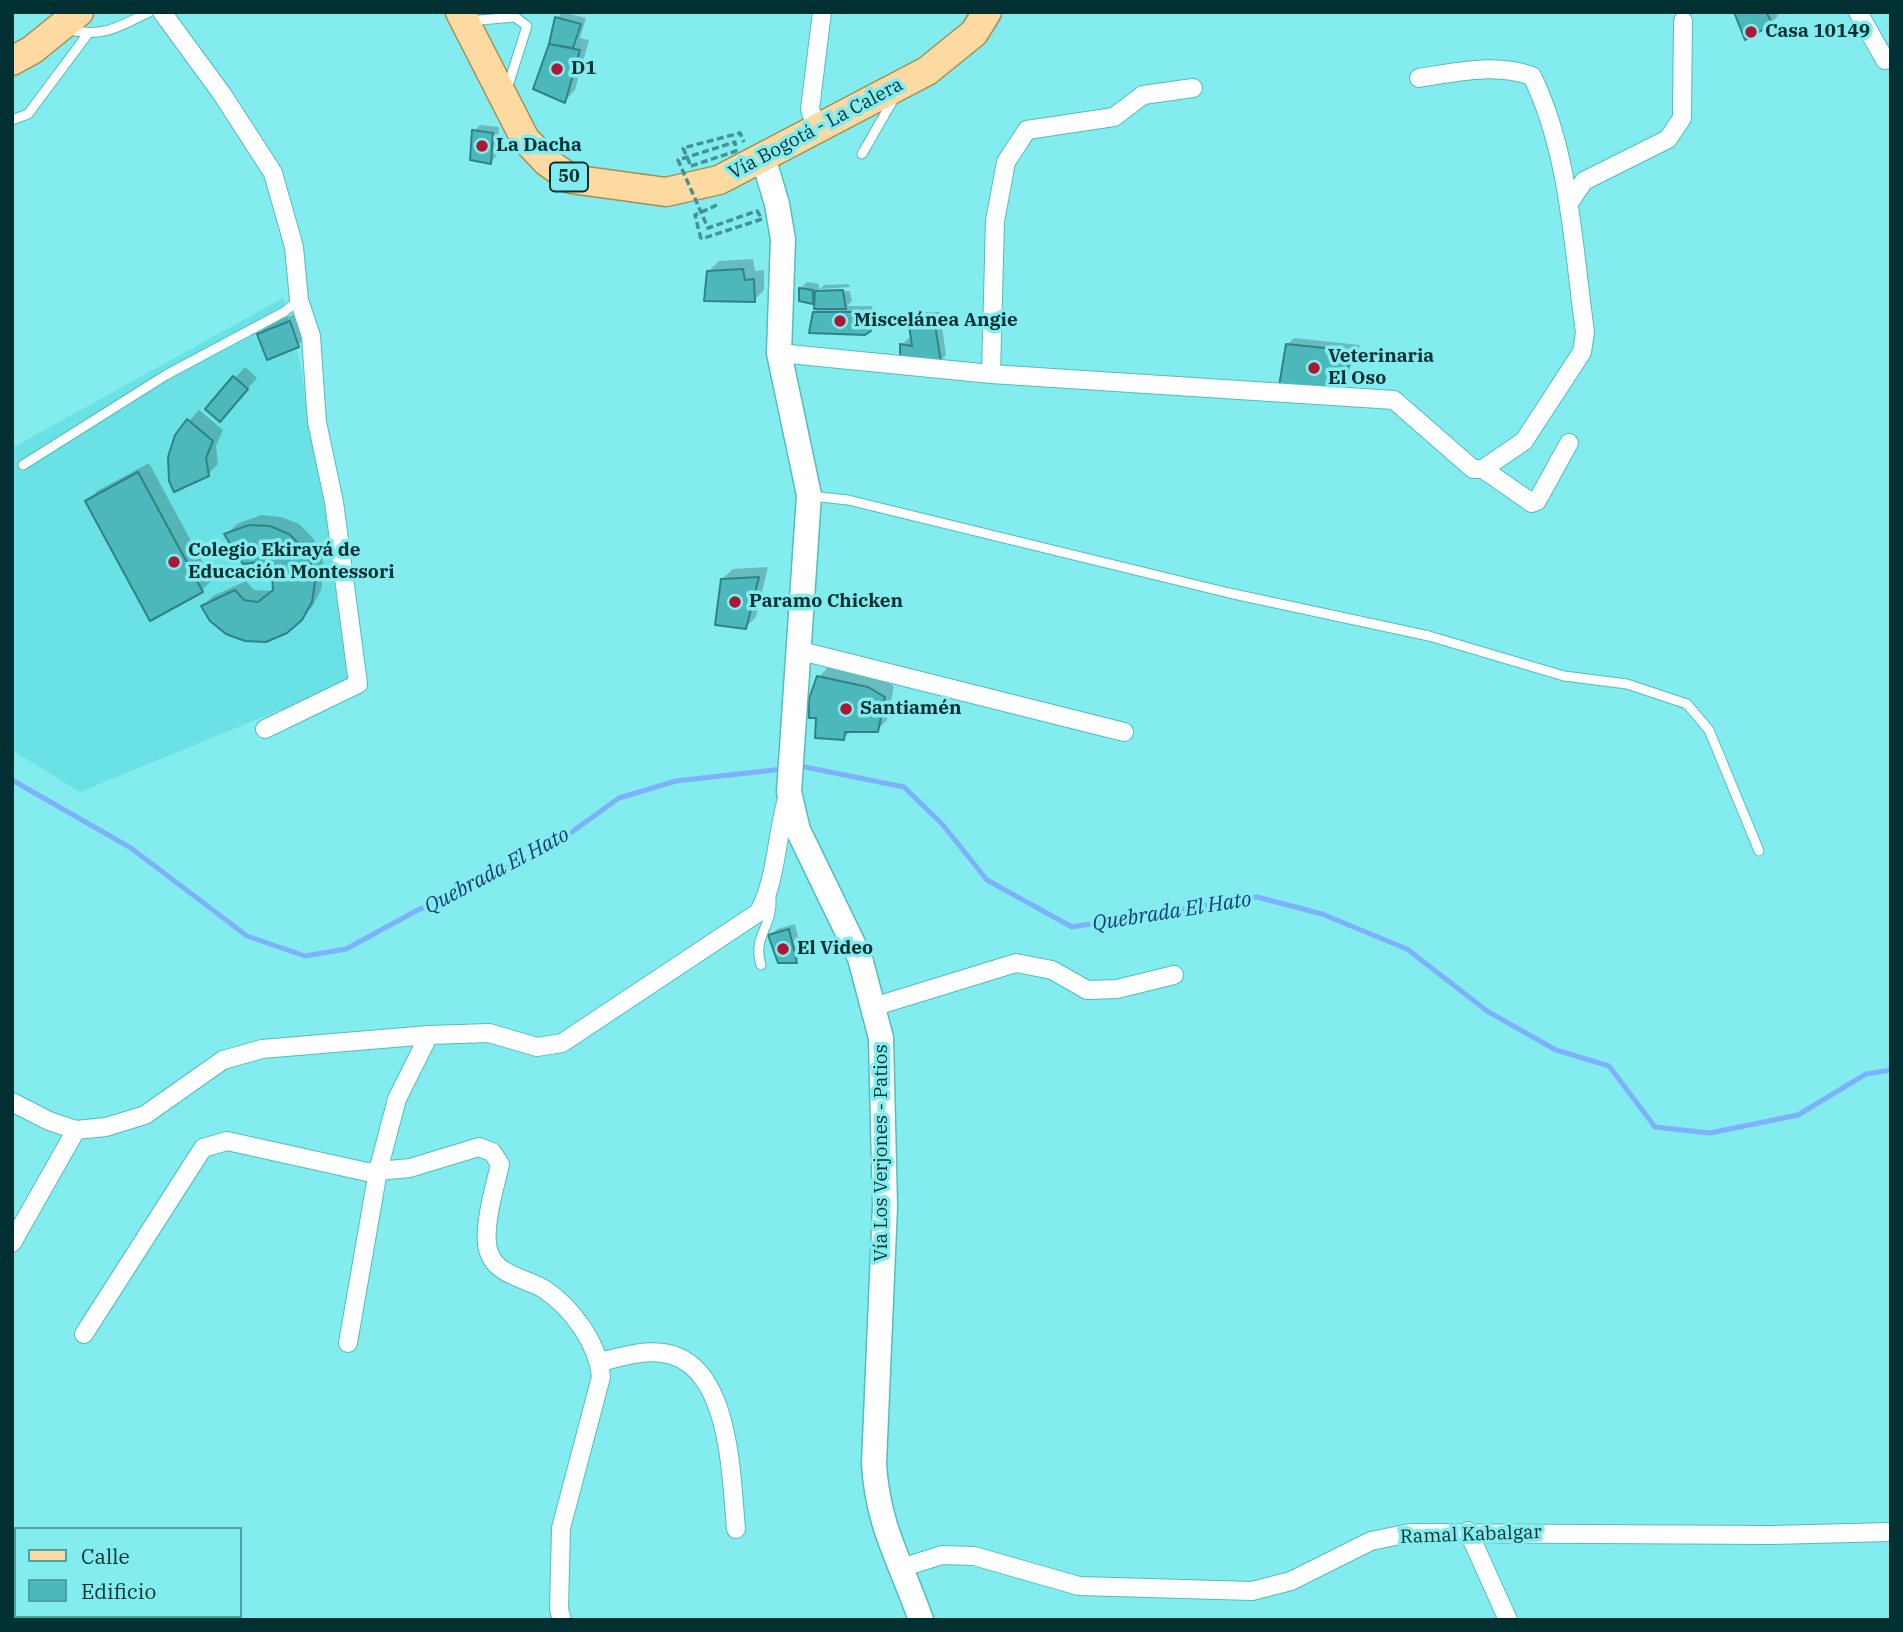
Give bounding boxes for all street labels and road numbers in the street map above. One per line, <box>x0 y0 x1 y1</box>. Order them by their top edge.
street label: Vía Bogotá - La Calera <box>725 73 907 185</box>
road number: 50 <box>550 162 588 192</box>
street label: Vía Los Verjones - Patios <box>871 1044 893 1262</box>
street label: Ramal Kabalgar <box>1400 1521 1542 1549</box>

